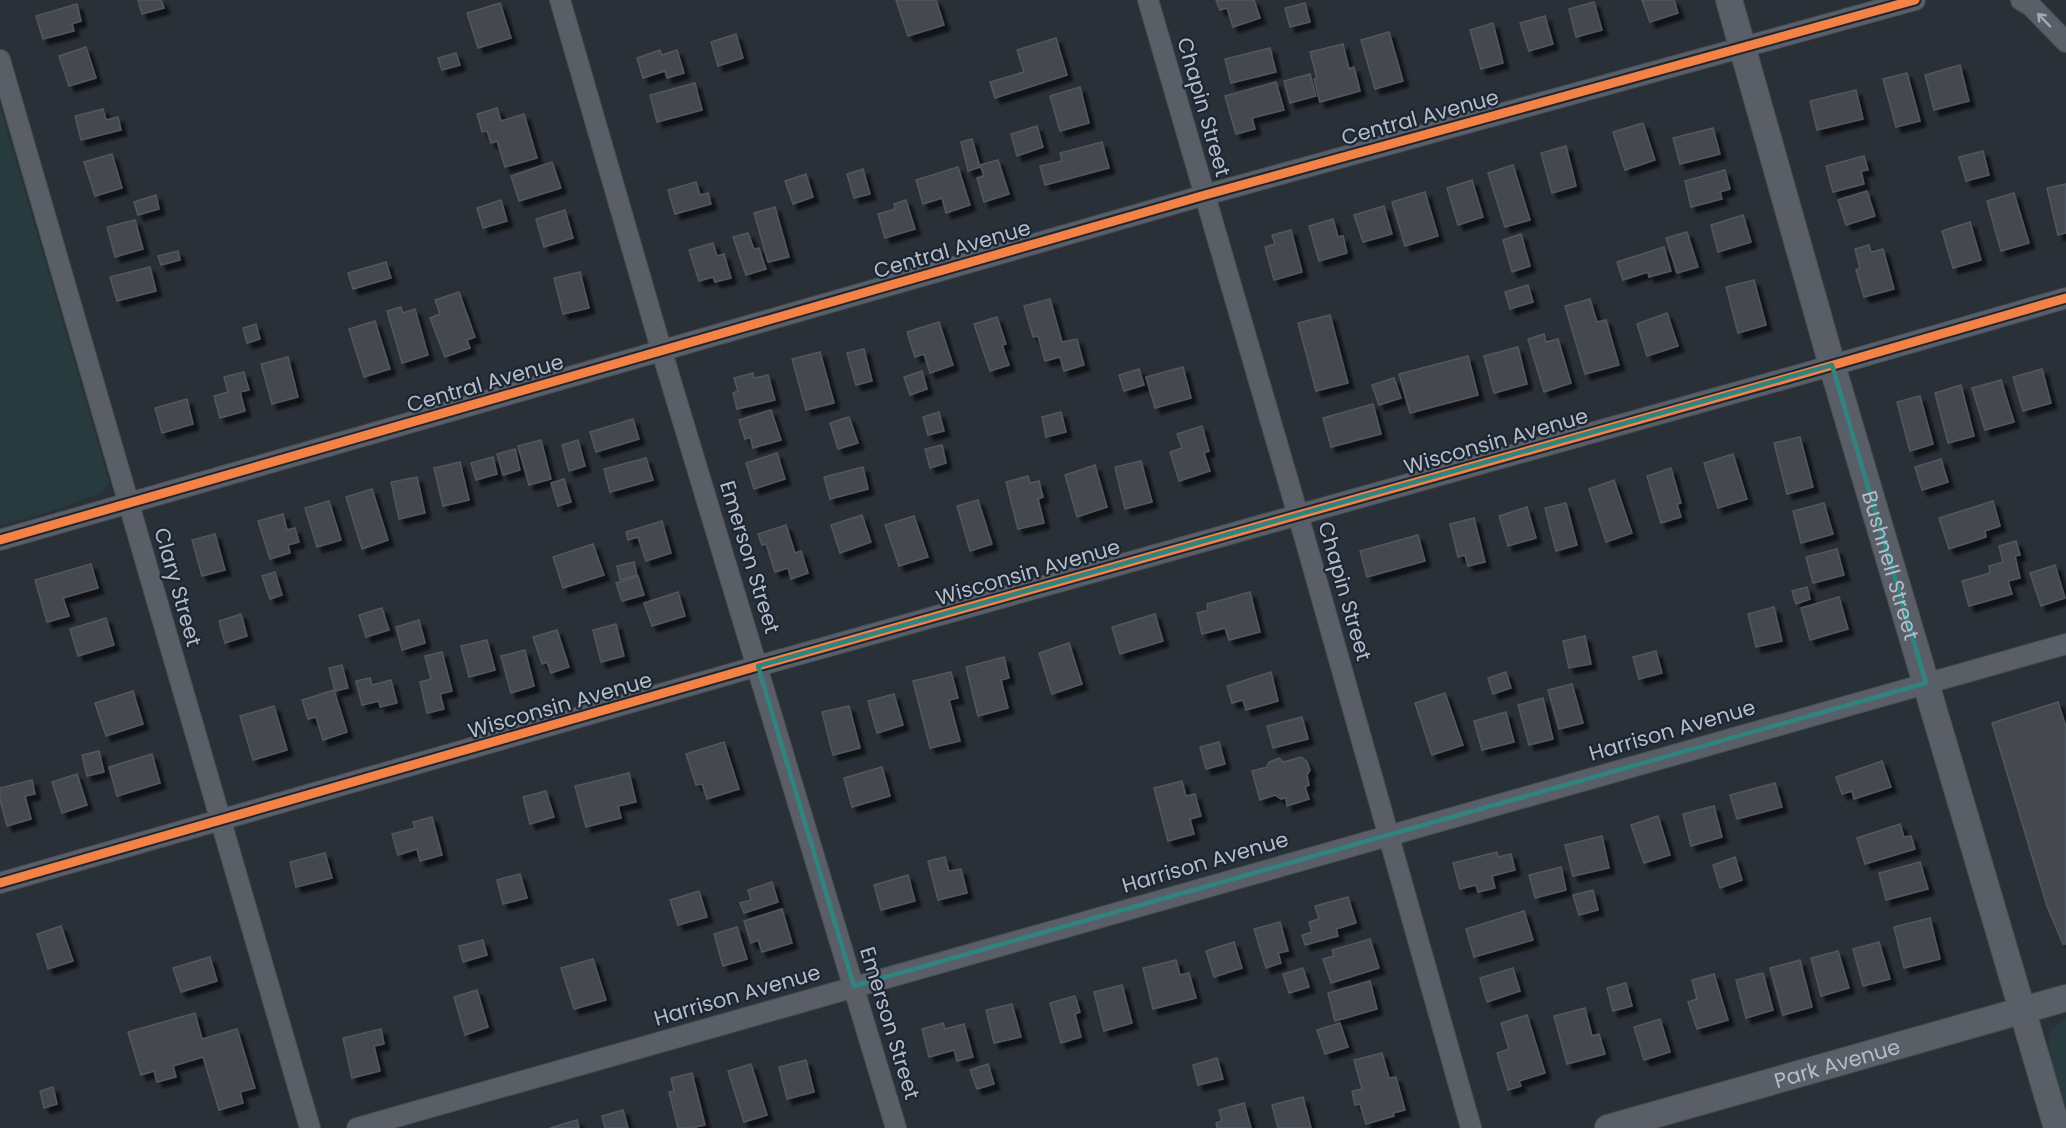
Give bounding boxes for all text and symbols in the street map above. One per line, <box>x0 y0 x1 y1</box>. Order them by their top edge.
one-way arrow <box>2037 12 2052 27</box>
street label: Chapin Street <box>1170 34 1238 180</box>
street label: Central Avenue <box>1338 82 1502 152</box>
street label: Central Avenue <box>870 213 1034 285</box>
street label: Central Avenue <box>403 347 567 419</box>
street label: Wisconsin Avenue <box>1401 401 1591 481</box>
street label: Emerson Street <box>713 477 787 637</box>
street label: Bushnell Street <box>1855 487 1927 644</box>
street label: Chapin Street <box>1311 518 1379 664</box>
street label: Clary Street <box>147 524 209 650</box>
street label: Wisconsin Avenue <box>933 532 1123 612</box>
street label: Wisconsin Avenue <box>465 665 655 745</box>
street label: Harrison Avenue <box>1585 692 1759 768</box>
street label: Harrison Avenue <box>1118 824 1292 900</box>
street label: Emerson Street <box>853 943 927 1103</box>
street label: Harrison Avenue <box>650 957 824 1033</box>
street label: Park Avenue <box>1771 1031 1903 1095</box>

